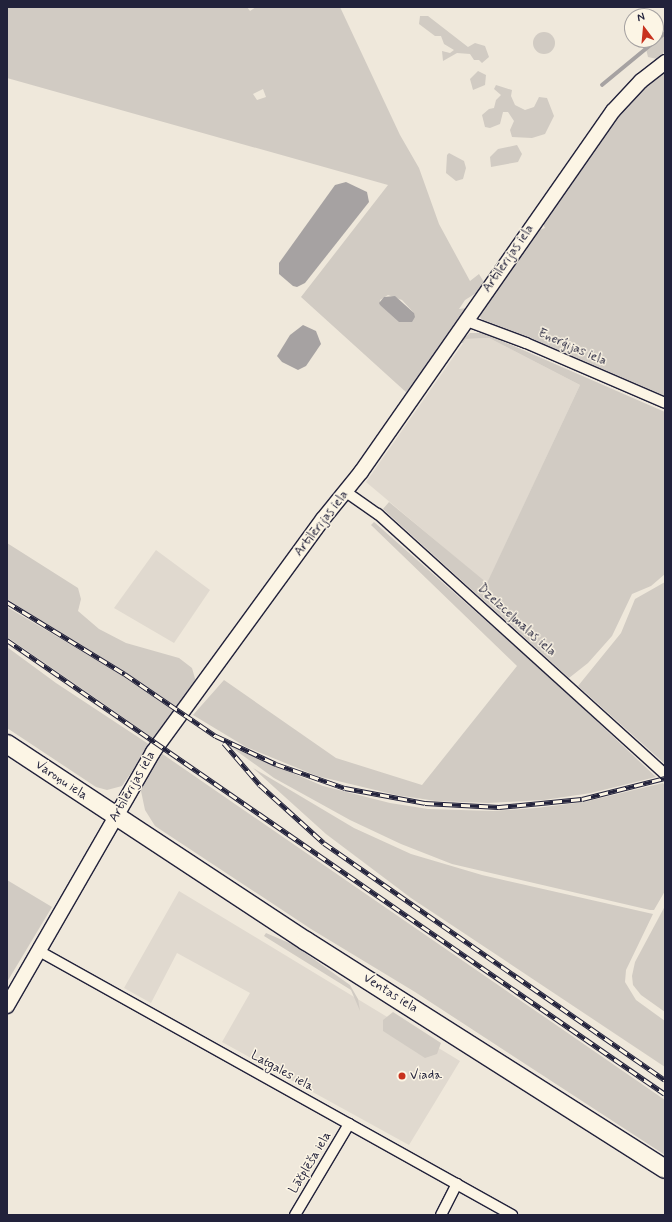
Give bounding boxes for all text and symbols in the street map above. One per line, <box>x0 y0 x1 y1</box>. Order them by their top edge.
north arrow <box>624 8 664 48</box>
text: N <box>636 10 646 25</box>
street label: Artilērijas iela <box>480 222 538 296</box>
street label: Enerģijas iela <box>535 326 609 370</box>
street label: Artilērijas iela <box>291 488 353 560</box>
street label: Dzelzceļmalas iela <box>473 581 559 661</box>
street label: Artilērijas iela <box>106 748 160 826</box>
street label: Varoņu iela <box>32 758 90 804</box>
street label: Ventas iela <box>359 971 421 1017</box>
street label: Latgales iela <box>248 1048 316 1096</box>
place label: Viada <box>410 1068 442 1084</box>
marker: Viada <box>397 1071 407 1081</box>
street label: Lāčplēša iela <box>286 1129 336 1197</box>

